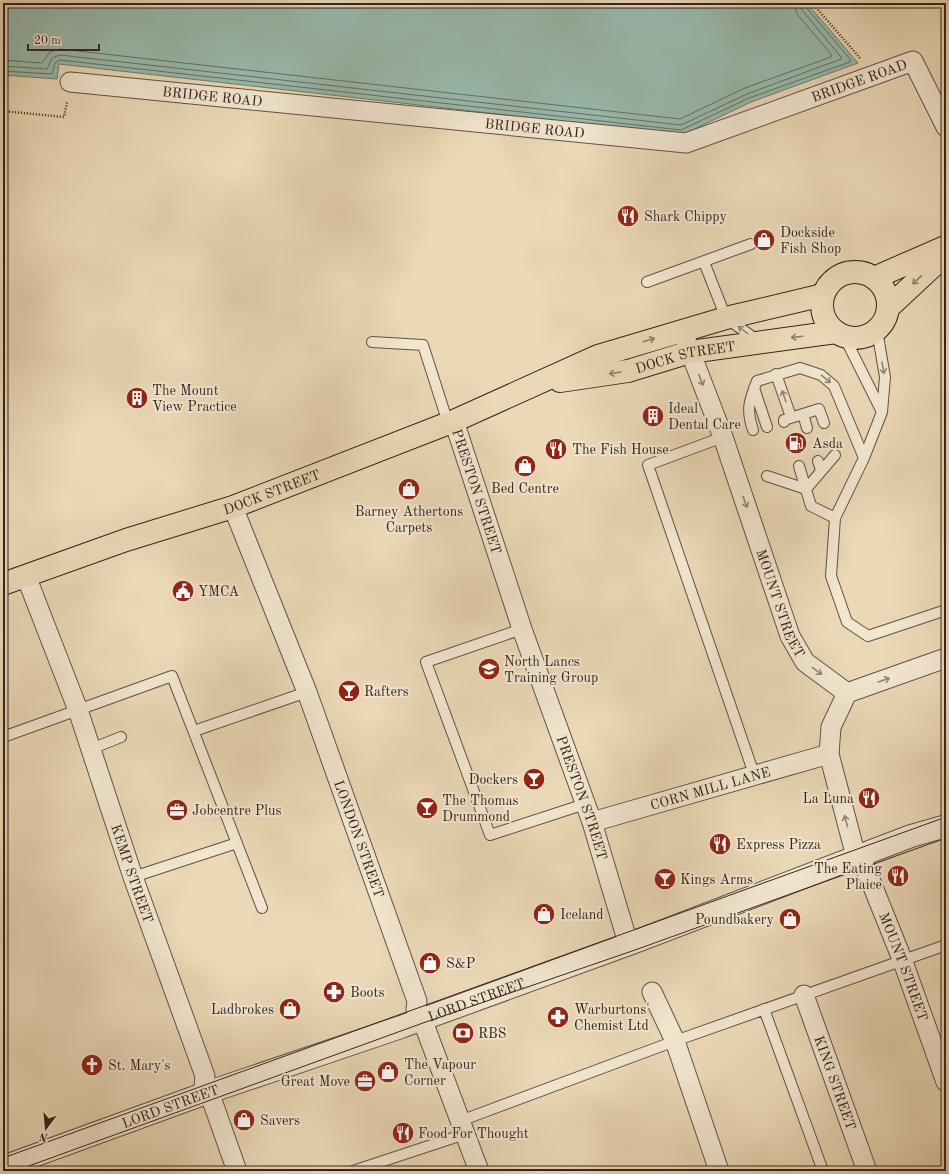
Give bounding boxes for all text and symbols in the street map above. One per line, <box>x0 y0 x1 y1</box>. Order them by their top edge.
scale bar <box>28 26 99 52</box>
text: 20 m <box>34 35 61 47</box>
street label: BRIDGE ROAD <box>810 58 909 105</box>
street label: BRIDGE ROAD <box>162 85 263 109</box>
street label: BRIDGE ROAD <box>484 117 585 141</box>
restaurant icon: Shark Chippy <box>615 203 641 229</box>
place label: Shark Chippy <box>644 210 727 224</box>
place label: Dockside Fish Shop <box>780 226 841 256</box>
shop icon: Dockside Fish Shop <box>751 227 777 253</box>
one-way arrow <box>912 275 922 285</box>
one-way arrow <box>738 326 749 334</box>
one-way arrow <box>791 333 804 341</box>
one-way arrow <box>643 336 656 343</box>
street label: DOCK STREET <box>634 340 736 376</box>
one-way arrow <box>879 361 887 374</box>
one-way arrow <box>609 369 622 377</box>
one-way arrow <box>697 374 705 386</box>
one-way arrow <box>820 375 831 384</box>
place label: The Mount View Practice <box>152 384 237 414</box>
building icon: The Mount View Practice <box>124 385 150 411</box>
one-way arrow <box>780 389 787 402</box>
place label: Ideal Dental Care <box>668 402 741 432</box>
building icon: Ideal Dental Care <box>640 403 666 429</box>
street label: PRESTON STREET <box>449 427 503 556</box>
fuel station icon: Asda <box>783 430 809 456</box>
restaurant icon: The Fish House <box>543 436 569 462</box>
place label: Asda <box>812 437 843 451</box>
place label: The Fish House <box>572 443 669 457</box>
shop icon: Bed Centre <box>512 453 538 479</box>
street label: DOCK STREET <box>222 468 322 518</box>
shop icon: Barney Athertons Carpets <box>396 476 422 502</box>
place label: Bed Centre <box>491 482 559 496</box>
one-way arrow <box>742 496 749 509</box>
place label: Barney Athertons Carpets <box>355 505 463 535</box>
street label: MOUNT STREET <box>753 547 807 660</box>
public building icon: YMCA <box>170 578 196 604</box>
place label: YMCA <box>198 585 240 599</box>
place label: North Lancs Training Group <box>504 655 598 685</box>
school or university icon: North Lancs Training Group <box>476 656 502 682</box>
one-way arrow <box>811 667 822 675</box>
one-way arrow <box>878 676 891 683</box>
bar icon: Rafters <box>336 678 362 704</box>
place label: Rafters <box>364 685 409 699</box>
street label: PRESTON STREET <box>553 734 609 862</box>
street label: CORN MILL LANE <box>649 765 772 813</box>
bar icon: Dockers <box>521 766 547 792</box>
place label: Dockers <box>468 773 518 787</box>
street label: LONDON STREET <box>331 779 386 900</box>
restaurant icon: La Luna <box>856 785 882 811</box>
place label: La Luna <box>802 792 854 806</box>
place label: The Thomas Drummond <box>442 794 519 824</box>
bar icon: The Thomas Drummond <box>414 795 440 821</box>
office icon: Jobcentre Plus <box>164 797 190 823</box>
place label: Jobcentre Plus <box>192 804 282 818</box>
one-way arrow <box>842 815 849 828</box>
street label: KEMP STREET <box>108 823 155 925</box>
restaurant icon: Express Pizza <box>707 831 733 857</box>
place label: Express Pizza <box>736 838 821 852</box>
place label: The Eating Plaice <box>814 862 882 892</box>
restaurant icon: The Eating Plaice <box>885 863 911 889</box>
bar icon: Kings Arms <box>652 866 678 892</box>
place label: Kings Arms <box>680 873 753 887</box>
shop icon: Iceland <box>531 901 557 927</box>
shop icon: Poundbakery <box>777 906 803 932</box>
place label: Iceland <box>560 908 604 922</box>
street label: MOUNT STREET <box>876 911 930 1023</box>
place label: Poundbakery <box>695 913 775 927</box>
shop icon: S&P <box>417 950 443 976</box>
place label: S&P <box>446 957 475 971</box>
street label: LORD STREET <box>426 977 527 1025</box>
pharmacy icon: Boots <box>321 979 347 1005</box>
place label: Boots <box>350 986 385 1000</box>
shop icon: Ladbrokes <box>277 996 303 1022</box>
place label: Ladbrokes <box>211 1003 274 1017</box>
place label: Warburtons' Chemist Ltd <box>574 1003 650 1033</box>
pharmacy icon: Warburtons' Chemist Ltd <box>545 1004 571 1030</box>
bank icon: RBS <box>450 1020 476 1046</box>
place label: RBS <box>478 1027 506 1041</box>
street label: KING STREET <box>811 1034 858 1132</box>
church icon: St. Mary's <box>79 1052 105 1078</box>
place label: The Vapour Corner <box>404 1058 476 1088</box>
place label: St. Mary's <box>108 1059 171 1073</box>
shop icon: The Vapour Corner <box>375 1059 401 1085</box>
office icon: Great Move <box>352 1068 378 1094</box>
place label: Great Move <box>281 1075 350 1089</box>
street label: LORD STREET <box>120 1083 221 1131</box>
shop icon: Savers <box>231 1107 257 1133</box>
north arrow <box>26 1108 66 1148</box>
place label: Savers <box>260 1114 300 1128</box>
restaurant icon: Food For Thought <box>390 1120 416 1146</box>
place label: Food For Thought <box>418 1127 529 1141</box>
text: N <box>38 1130 49 1143</box>

